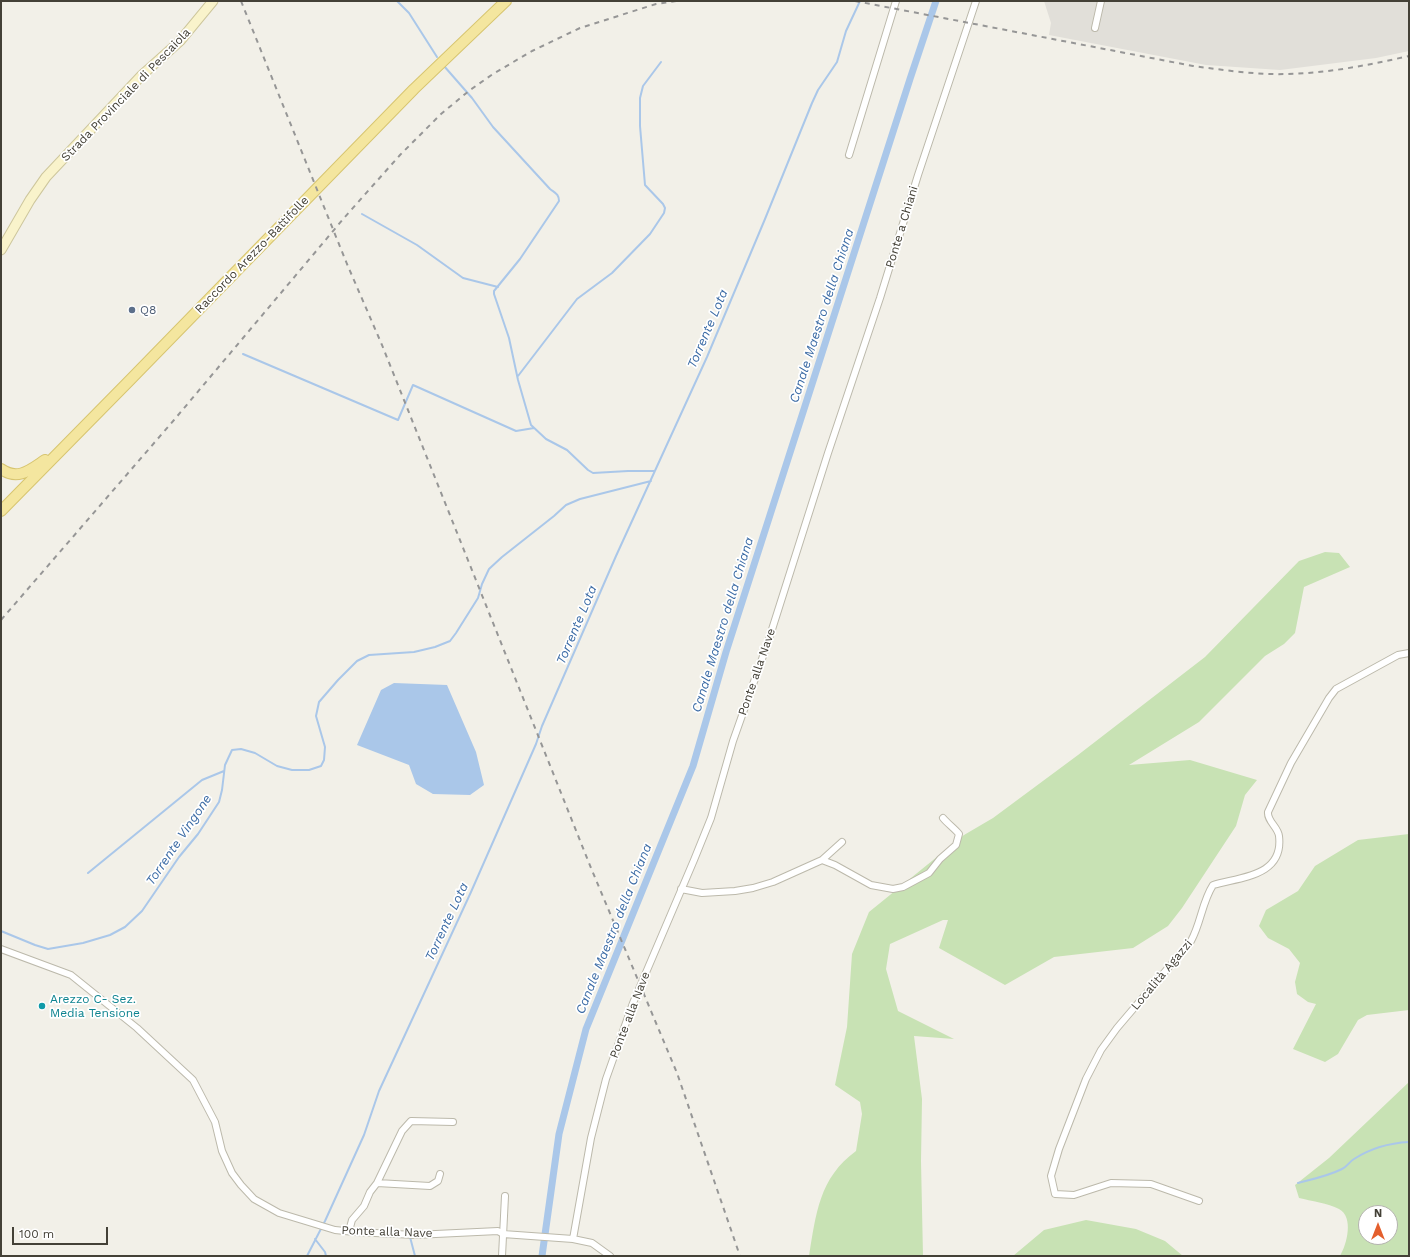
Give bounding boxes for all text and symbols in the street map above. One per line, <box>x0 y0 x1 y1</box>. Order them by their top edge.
street label: Strada Provinciale di Pescaiola <box>58 25 194 165</box>
street label: Ponte a Chiani <box>883 184 921 270</box>
street label: Raccordo Arezzo-Battifolle <box>192 193 312 317</box>
water label: Canale Maestro della Chiana <box>786 227 858 405</box>
water label: Torrente Lota <box>684 287 732 371</box>
place label: Q8 <box>140 303 156 317</box>
marker: Q8 <box>127 305 137 315</box>
water label: Canale Maestro della Chiana <box>689 536 757 714</box>
water label: Torrente Lota <box>553 583 601 667</box>
street label: Ponte alla Nave <box>735 626 779 718</box>
water label: Torrente Vingone <box>143 791 215 889</box>
water label: Canale Maestro della Chiana <box>573 842 655 1016</box>
water label: Torrente Lota <box>422 880 472 964</box>
street label: Località Agazzi <box>1128 937 1196 1013</box>
street label: Ponte alla Nave <box>607 970 653 1060</box>
place label: Arezzo C- Sez. Media Tensione <box>50 992 140 1020</box>
marker: Arezzo C- Sez. Media Tensione <box>37 1001 47 1011</box>
north arrow <box>1358 1205 1398 1245</box>
text: N <box>1374 1207 1382 1220</box>
scale bar <box>14 1219 110 1245</box>
street label: Ponte alla Nave <box>341 1223 433 1241</box>
text: 100 m <box>19 1227 54 1241</box>

